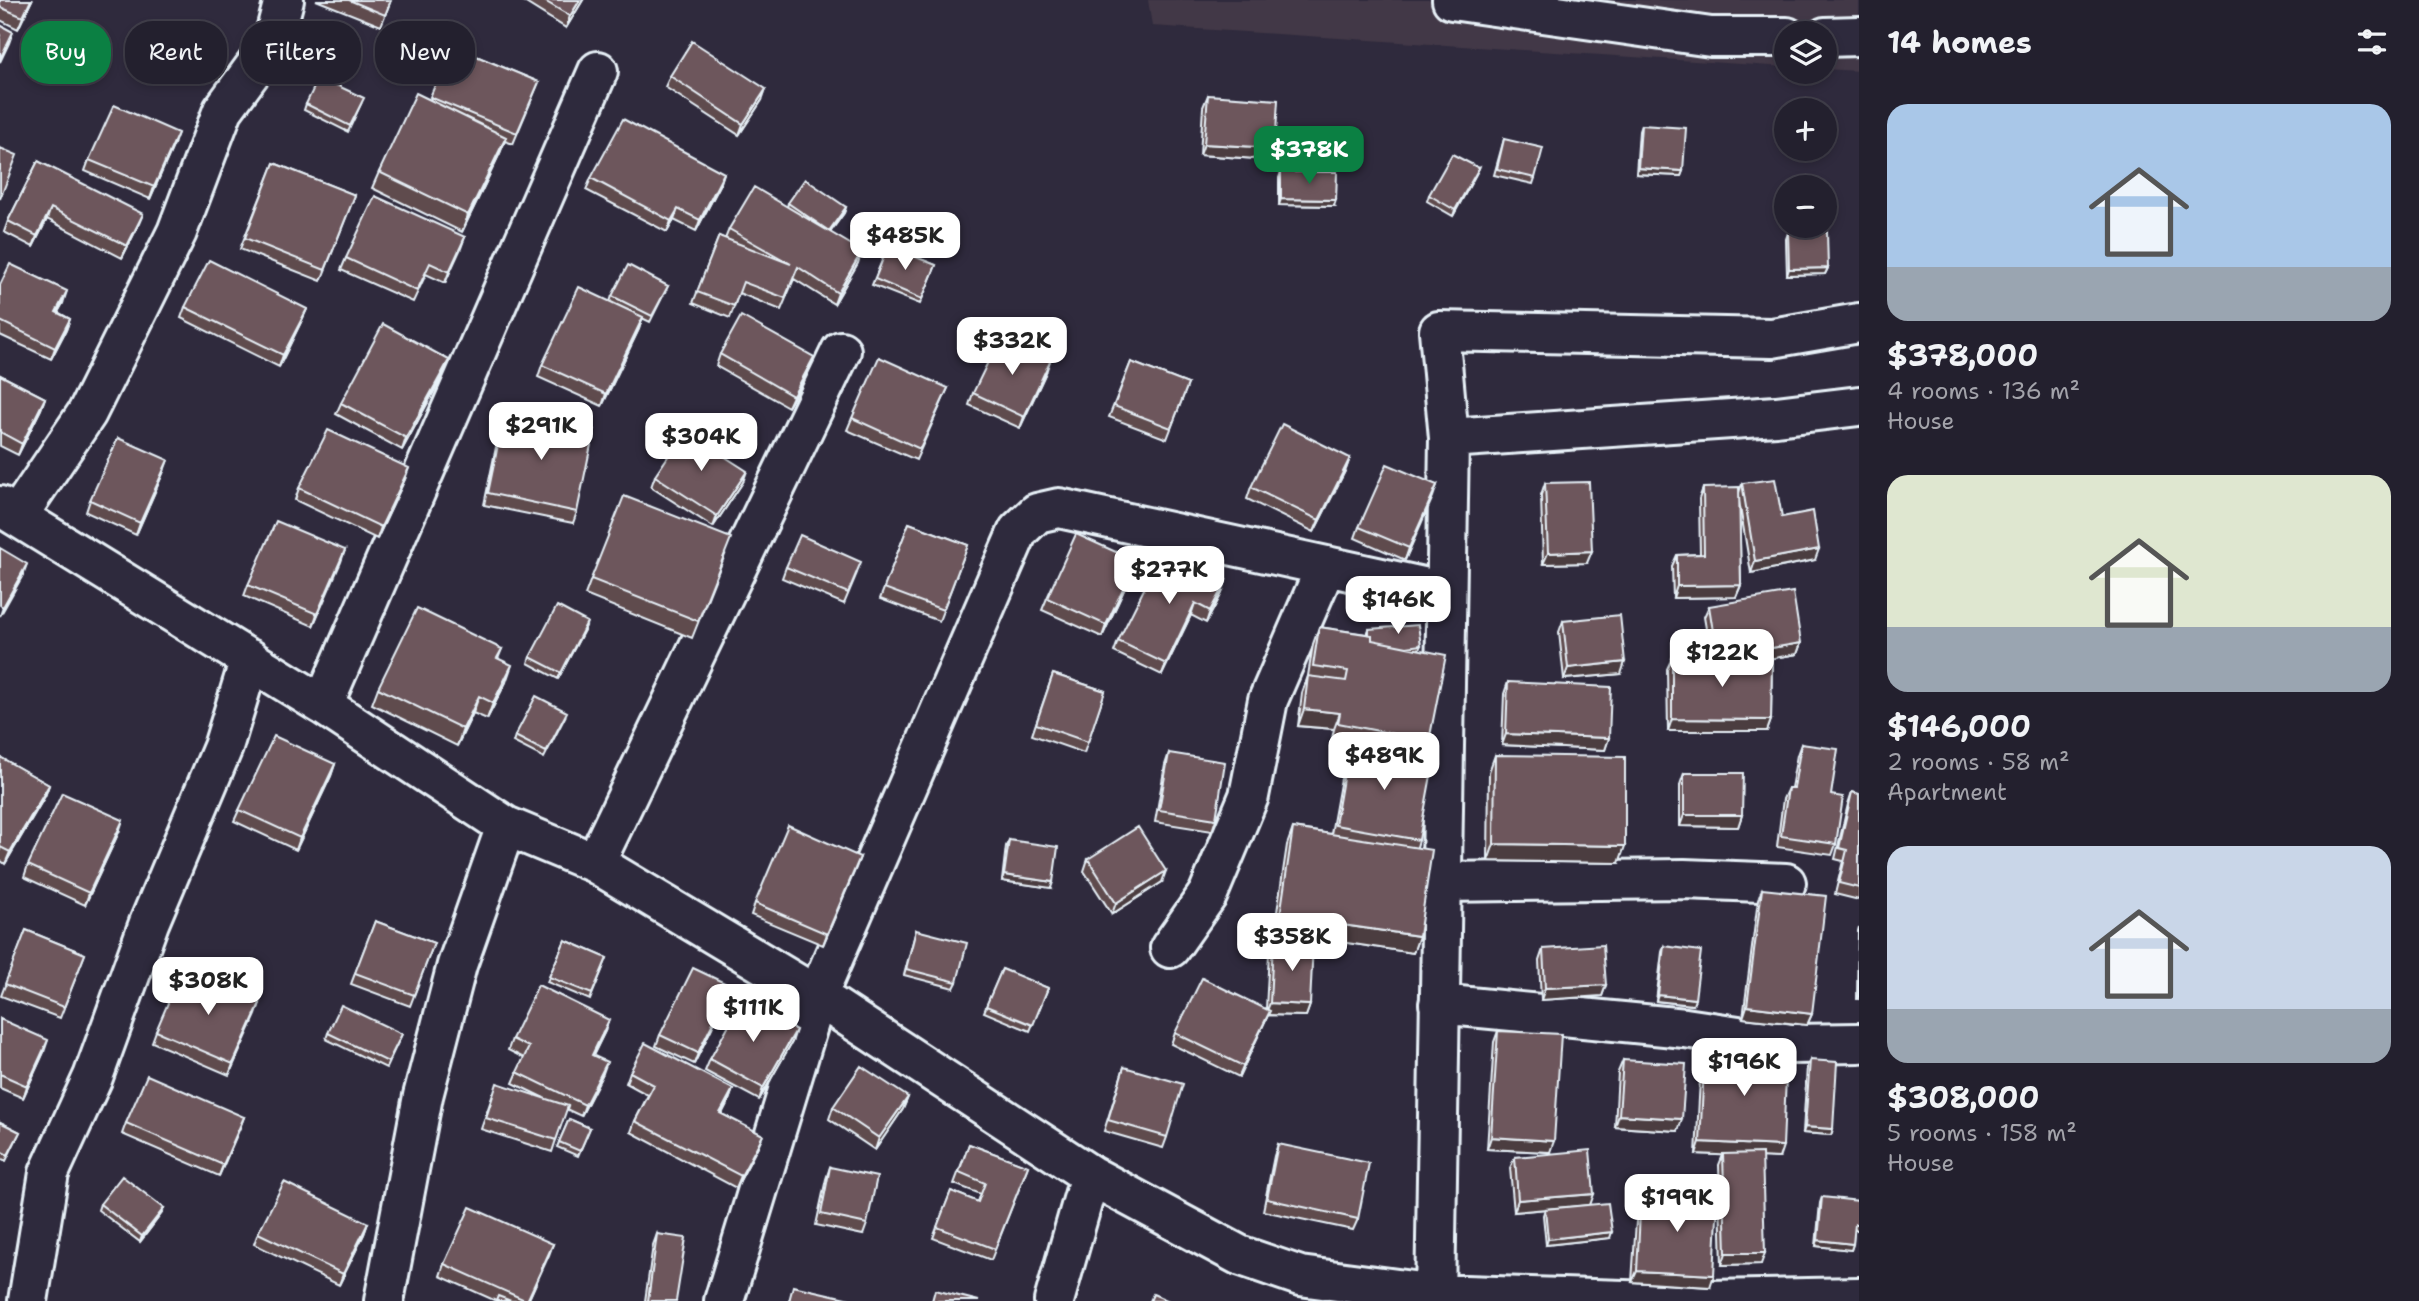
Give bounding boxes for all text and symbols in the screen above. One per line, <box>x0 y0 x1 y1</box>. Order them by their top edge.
chip: Buy <box>21 21 111 84</box>
chip: Rent <box>125 21 227 84</box>
chip: Filters <box>241 21 361 84</box>
chip: New <box>375 21 475 84</box>
map controls <box>1774 21 1837 238</box>
button: layers <box>1774 21 1837 84</box>
text: 14 homes <box>1887 22 2032 63</box>
icon: filters <box>2353 23 2391 61</box>
button: + <box>1774 98 1837 161</box>
pin: $378K <box>1260 127 1358 186</box>
text: $378K <box>1270 134 1348 164</box>
icon: home <box>2076 149 2202 275</box>
button: − <box>1774 175 1837 238</box>
pin: $485K <box>856 212 954 272</box>
text: $485K <box>866 220 944 250</box>
pin: $332K <box>963 318 1061 377</box>
text: $332K <box>973 325 1051 355</box>
text: $378,000 <box>1887 335 2038 376</box>
text: 4 rooms · 136 m² <box>1887 376 2080 406</box>
pin: $291K <box>492 402 590 462</box>
text: House <box>1887 406 1955 436</box>
text: $291K <box>505 410 577 440</box>
pin: $304K <box>652 414 750 473</box>
text: $304K <box>661 421 741 451</box>
icon: home <box>2076 520 2202 646</box>
pin: $277K <box>1120 546 1218 606</box>
text: $277K <box>1130 554 1208 584</box>
pin: $146K <box>1349 576 1447 636</box>
text: $146K <box>1362 584 1434 614</box>
pin: $122K <box>1673 630 1771 689</box>
text: $122K <box>1686 637 1758 667</box>
text: $146,000 <box>1887 706 2031 747</box>
pin: $489K <box>1335 732 1433 792</box>
text: $489K <box>1344 740 1424 770</box>
text: 2 rooms · 58 m² <box>1887 747 2070 777</box>
text: Apartment <box>1887 777 2007 807</box>
icon: home <box>2076 891 2202 1017</box>
pin: $358K <box>1243 914 1341 973</box>
text: $358K <box>1253 921 1331 951</box>
pin: $308K <box>159 958 257 1017</box>
text: $308K <box>168 965 248 995</box>
pin: $111K <box>704 984 802 1044</box>
text: $111K <box>723 992 783 1022</box>
pin: $196K <box>1695 1038 1793 1098</box>
text: $196K <box>1708 1046 1780 1076</box>
text: $308,000 <box>1887 1077 2039 1118</box>
text: 5 rooms · 158 m² <box>1887 1118 2077 1148</box>
text: House <box>1887 1148 1955 1178</box>
pin: $199K <box>1628 1174 1726 1234</box>
text: $199K <box>1641 1182 1713 1212</box>

